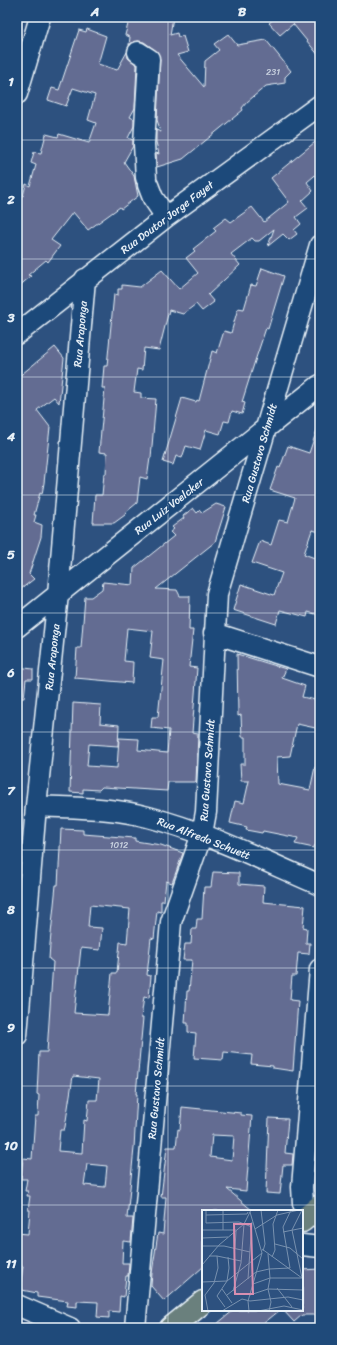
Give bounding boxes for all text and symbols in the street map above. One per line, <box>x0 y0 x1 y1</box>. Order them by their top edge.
text: A <box>90 0 99 23</box>
text: B <box>238 0 247 23</box>
house number: 231 <box>266 64 280 80</box>
text: 1 <box>8 70 14 93</box>
street label: Rua Doutor Jorge Fayet <box>117 176 219 259</box>
text: 2 <box>6 188 15 211</box>
street label: Rua Araponga <box>68 300 93 368</box>
text: 3 <box>6 306 15 329</box>
street label: Rua Gustavo Schmidt <box>236 401 283 505</box>
text: 4 <box>6 425 16 448</box>
street label: Rua Luiz Voelcker <box>130 472 209 540</box>
text: 5 <box>7 543 15 566</box>
street label: Rua Araponga <box>40 622 65 691</box>
text: 6 <box>6 661 15 684</box>
street label: Rua Gustavo Schmidt <box>194 718 221 822</box>
text: 7 <box>7 779 16 802</box>
street label: Rua Alfredo Schuett <box>154 812 253 865</box>
house number: 1012 <box>110 837 128 853</box>
text: 8 <box>6 898 15 921</box>
text: 9 <box>7 1016 15 1039</box>
street label: Rua Gustavo Schmidt <box>143 1036 170 1140</box>
text: 10 <box>4 1134 18 1157</box>
inset map <box>202 1210 303 1311</box>
text: 11 <box>5 1252 17 1275</box>

